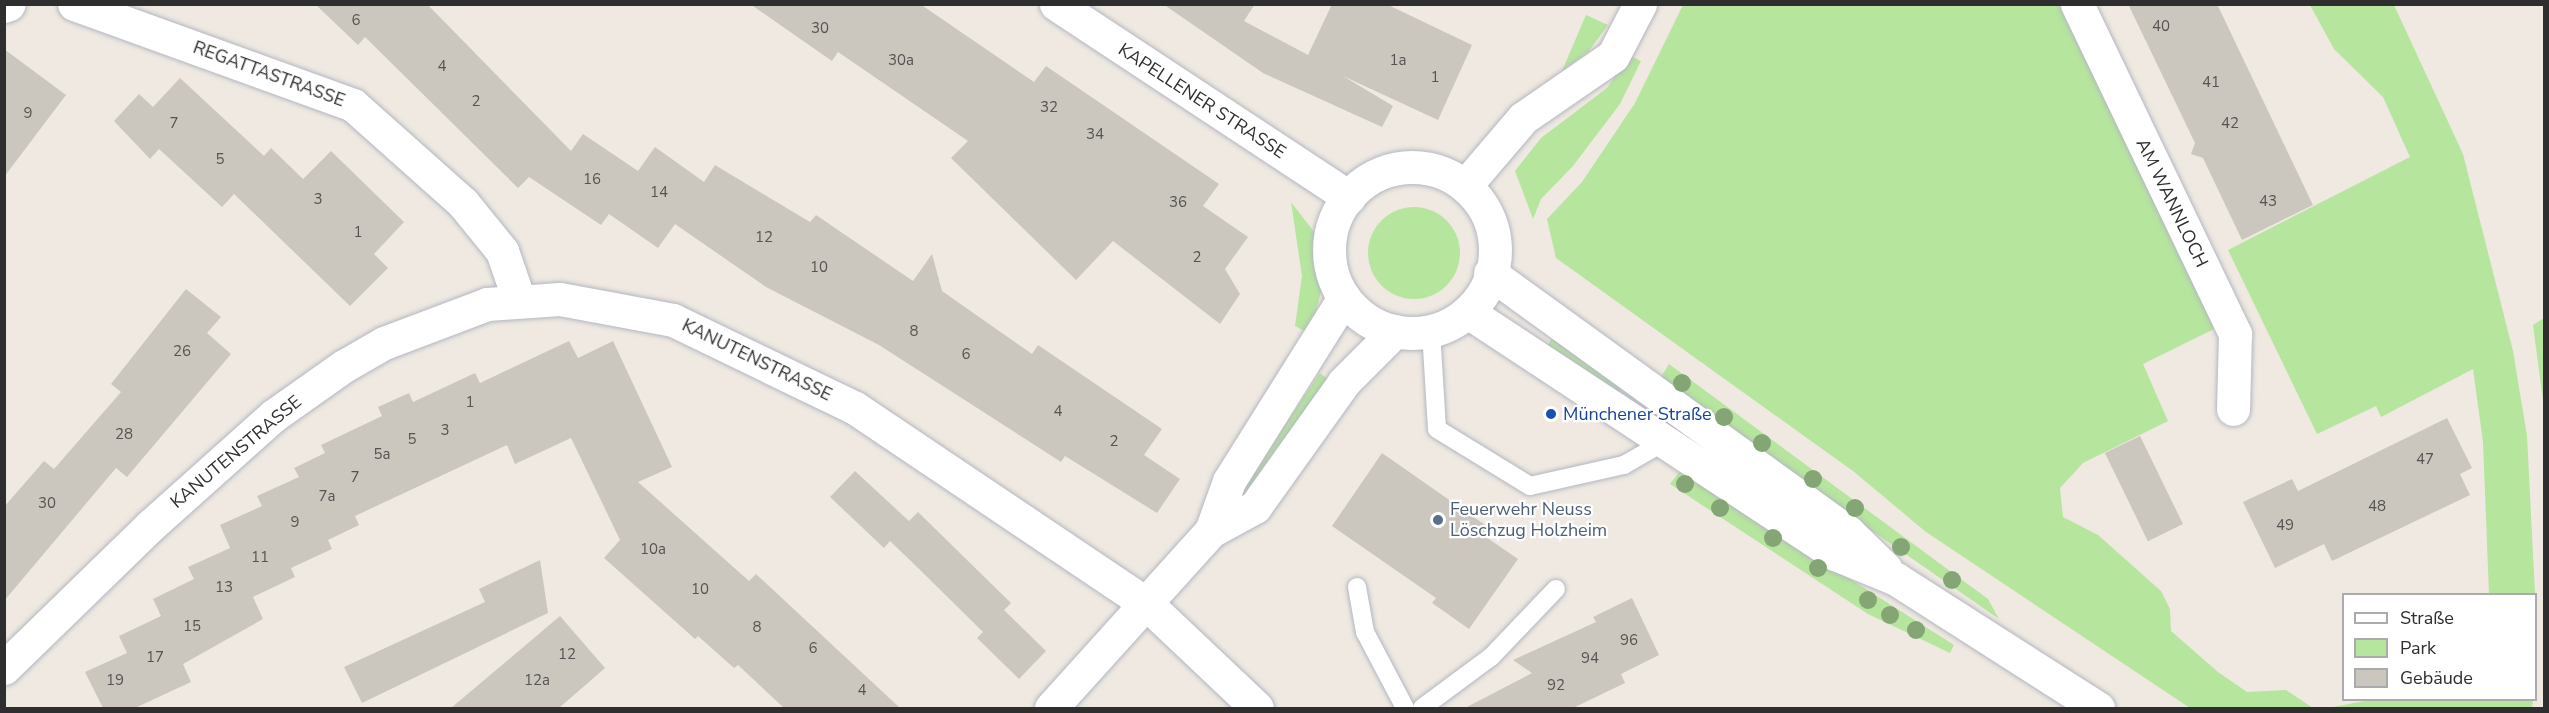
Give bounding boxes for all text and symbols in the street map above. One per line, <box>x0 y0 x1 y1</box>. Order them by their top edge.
house number: 6 <box>352 12 360 30</box>
house number: 40 <box>2152 18 2170 36</box>
house number: 30 <box>811 20 829 38</box>
street label: REGATTASTRASSE <box>190 37 348 111</box>
street label: KAPELLENER STRASSE <box>1114 39 1290 163</box>
house number: 30a <box>888 52 914 70</box>
house number: 1a <box>1390 52 1406 70</box>
house number: 4 <box>438 58 446 76</box>
house number: 1 <box>1431 69 1439 87</box>
house number: 41 <box>2202 74 2220 92</box>
house number: 2 <box>472 93 480 111</box>
house number: 32 <box>1040 99 1058 117</box>
house number: 9 <box>24 105 32 123</box>
house number: 7 <box>170 115 178 133</box>
house number: 42 <box>2221 115 2239 133</box>
house number: 34 <box>1086 126 1104 144</box>
street label: AM WANNLOCH <box>2132 135 2212 271</box>
house number: 5 <box>216 151 224 169</box>
house number: 16 <box>583 171 601 189</box>
house number: 14 <box>650 184 668 202</box>
house number: 3 <box>314 191 322 209</box>
house number: 43 <box>2259 193 2277 211</box>
house number: 36 <box>1169 194 1187 212</box>
house number: 1 <box>354 224 362 242</box>
house number: 12 <box>755 229 773 247</box>
house number: 2 <box>1193 249 1201 267</box>
house number: 10 <box>810 259 828 277</box>
street label: KANUTENSTRASSE <box>679 314 835 406</box>
house number: 8 <box>910 323 918 341</box>
house number: 26 <box>173 343 191 361</box>
house number: 6 <box>962 346 970 364</box>
street label: KANUTENSTRASSE <box>166 391 306 513</box>
house number: 1 <box>466 394 474 412</box>
house number: 4 <box>1054 403 1062 421</box>
place label: Münchener Straße <box>1563 403 1712 425</box>
marker: Münchener Straße <box>1544 407 1558 421</box>
house number: 3 <box>441 422 449 440</box>
house number: 28 <box>115 426 133 444</box>
house number: 5 <box>408 431 416 449</box>
house number: 2 <box>1110 433 1118 451</box>
house number: 5a <box>374 446 390 464</box>
house number: 47 <box>2416 451 2434 469</box>
house number: 7 <box>351 469 359 487</box>
house number: 7a <box>319 488 335 506</box>
house number: 30 <box>38 495 56 513</box>
house number: 48 <box>2368 498 2386 516</box>
place label: Feuerwehr Neuss Löschzug Holzheim <box>1450 499 1607 542</box>
marker: Feuerwehr Neuss Löschzug Holzheim <box>1431 513 1445 527</box>
house number: 9 <box>291 514 299 532</box>
house number: 49 <box>2276 517 2294 535</box>
house number: 10a <box>640 541 666 559</box>
house number: 11 <box>251 549 269 567</box>
house number: 13 <box>215 579 233 597</box>
house number: 10 <box>691 581 709 599</box>
legend <box>2342 593 2537 701</box>
text: Straße <box>2400 606 2454 630</box>
house number: 15 <box>183 618 201 636</box>
house number: 8 <box>753 619 761 637</box>
house number: 96 <box>1620 632 1638 650</box>
text: Park <box>2400 636 2436 660</box>
house number: 6 <box>809 640 817 658</box>
house number: 12 <box>558 646 576 664</box>
house number: 17 <box>146 649 164 667</box>
house number: 94 <box>1581 650 1599 668</box>
text: Gebäude <box>2400 666 2473 690</box>
house number: 19 <box>106 672 124 690</box>
house number: 12a <box>524 672 550 690</box>
house number: 92 <box>1547 677 1565 695</box>
house number: 4 <box>858 682 866 700</box>

